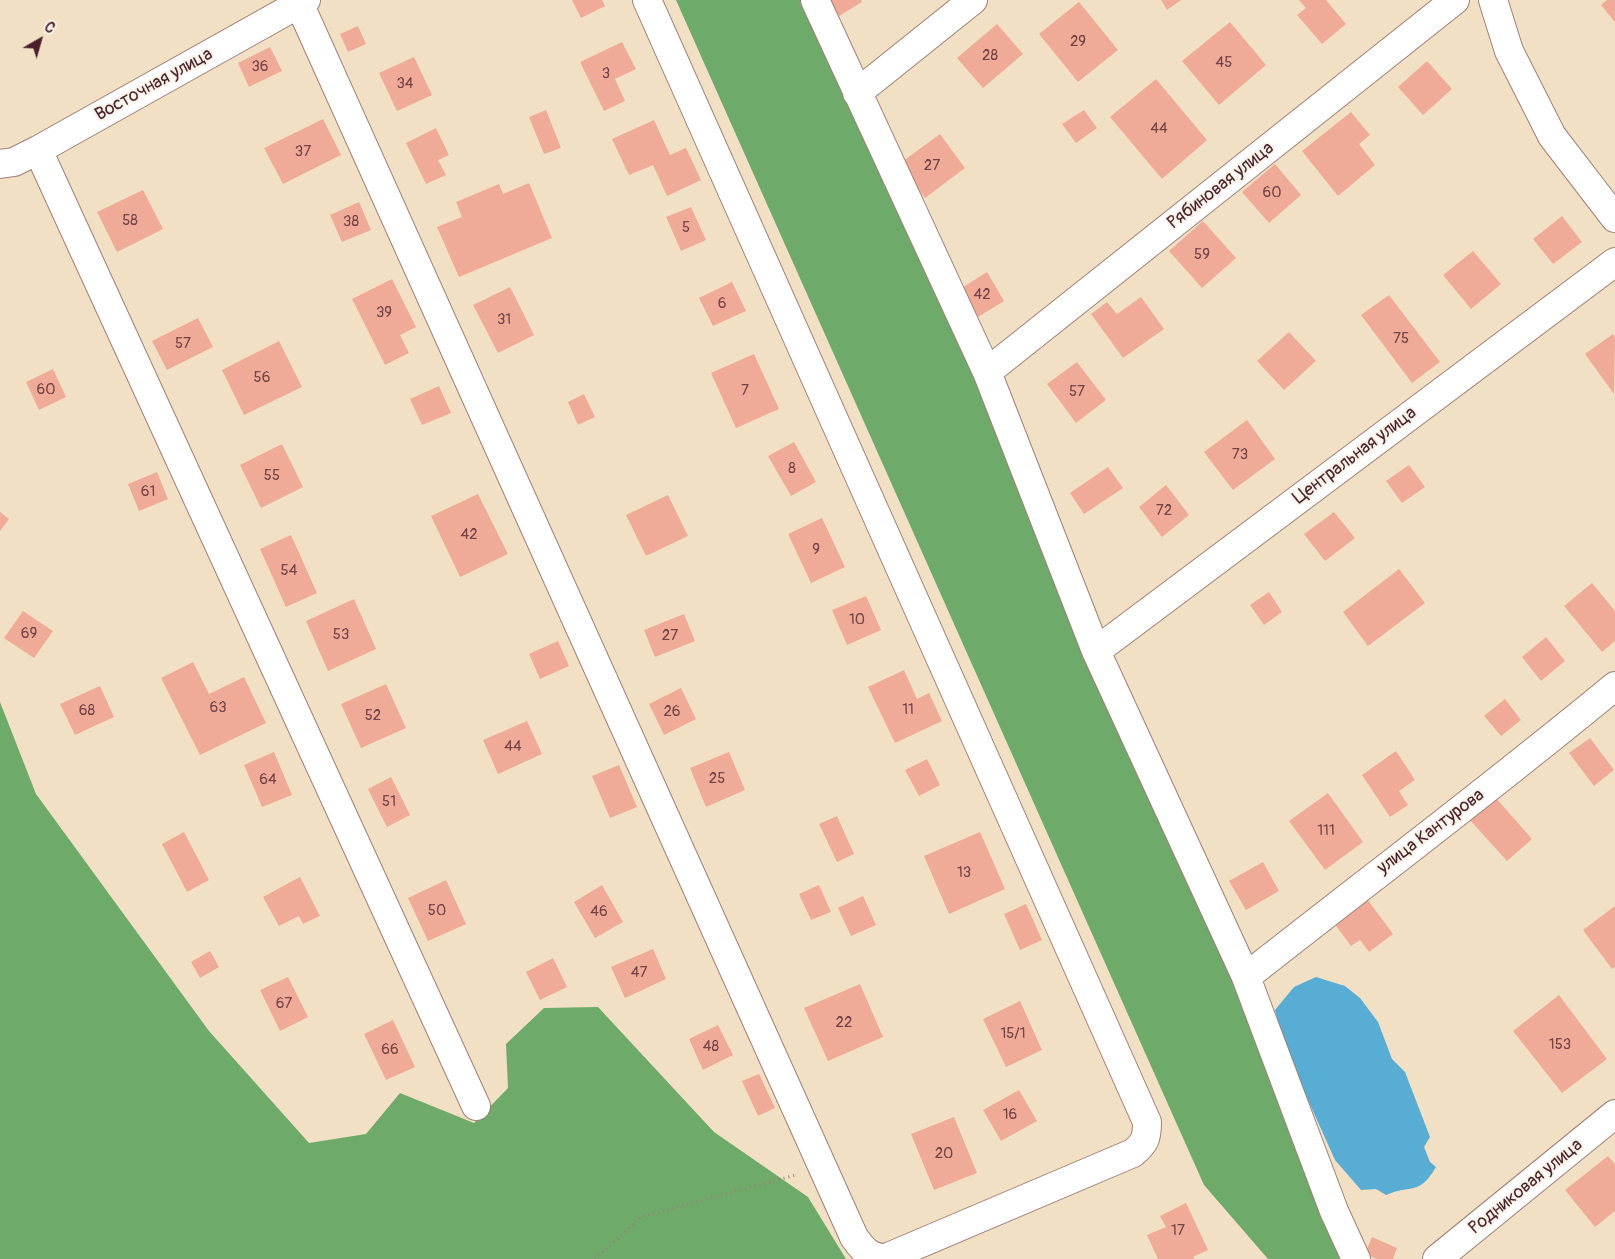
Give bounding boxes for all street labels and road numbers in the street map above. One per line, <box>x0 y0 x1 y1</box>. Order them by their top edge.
street label: Восточная улица <box>91 44 217 126</box>
street label: Рябиновая улица <box>1164 138 1278 234</box>
street label: Центральная улица <box>1289 403 1421 509</box>
street label: улица Кантурова <box>1373 785 1489 879</box>
street label: Родниковая улица <box>1465 1135 1587 1239</box>

